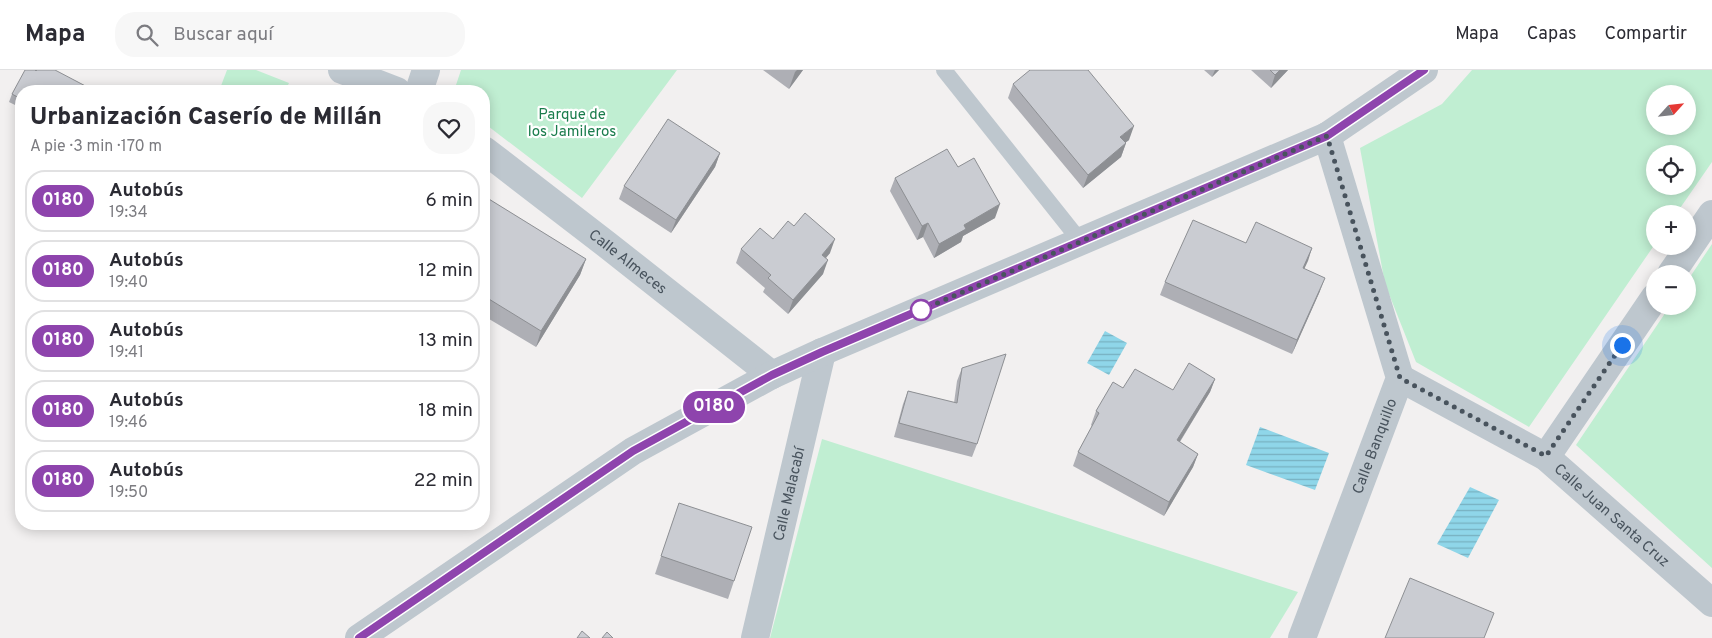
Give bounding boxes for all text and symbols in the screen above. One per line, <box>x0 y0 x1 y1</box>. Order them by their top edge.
search box <box>115 12 465 57</box>
text: Mapa <box>25 20 85 50</box>
icon: search <box>133 21 161 49</box>
text: Buscar aquí <box>173 23 273 47</box>
text: Mapa <box>1455 23 1499 46</box>
text: Capas <box>1527 23 1576 46</box>
text: Compartir <box>1604 23 1687 46</box>
north arrow <box>1646 85 1696 135</box>
map controls <box>1646 85 1696 315</box>
button: heart <box>423 102 475 154</box>
text: Urbanización Caserío de Millán <box>30 103 382 133</box>
park label: Parque de los Jamileros <box>528 106 616 142</box>
text: A pie · 3 min · 170 m <box>30 137 162 157</box>
button: locate <box>1646 145 1696 195</box>
text: Autobús <box>109 179 184 203</box>
text: 0180 <box>42 189 84 212</box>
text: 6 min <box>426 189 473 213</box>
text: 19:34 <box>109 203 148 223</box>
button: + <box>1646 205 1696 255</box>
street label: Calle Almeces <box>584 226 670 299</box>
text: Autobús <box>109 249 184 273</box>
text: 0180 <box>42 259 84 282</box>
text: 12 min <box>418 259 473 283</box>
button: − <box>1646 265 1696 315</box>
text: 19:40 <box>109 273 148 293</box>
unlabelled marker <box>910 299 932 321</box>
text: Autobús <box>109 319 184 343</box>
text: 0180 <box>42 329 84 352</box>
text: 13 min <box>418 329 473 353</box>
your location <box>1610 333 1635 358</box>
text: 19:41 <box>109 343 144 363</box>
text: Autobús <box>109 389 184 413</box>
line badge: 0180 <box>679 391 749 423</box>
text: 0180 <box>693 395 735 418</box>
street label: Calle Banquillo <box>1349 396 1402 497</box>
text: 0180 <box>42 399 84 422</box>
text: 18 min <box>418 399 473 423</box>
text: 19:46 <box>109 413 148 433</box>
street label: Calle Malacabí <box>770 444 811 543</box>
text: Autobús <box>109 459 184 483</box>
street label: Calle Juan Santa Cruz <box>1549 460 1673 572</box>
text: 0180 <box>42 469 84 492</box>
text: 22 min <box>414 469 473 493</box>
text: 19:50 <box>109 483 148 503</box>

